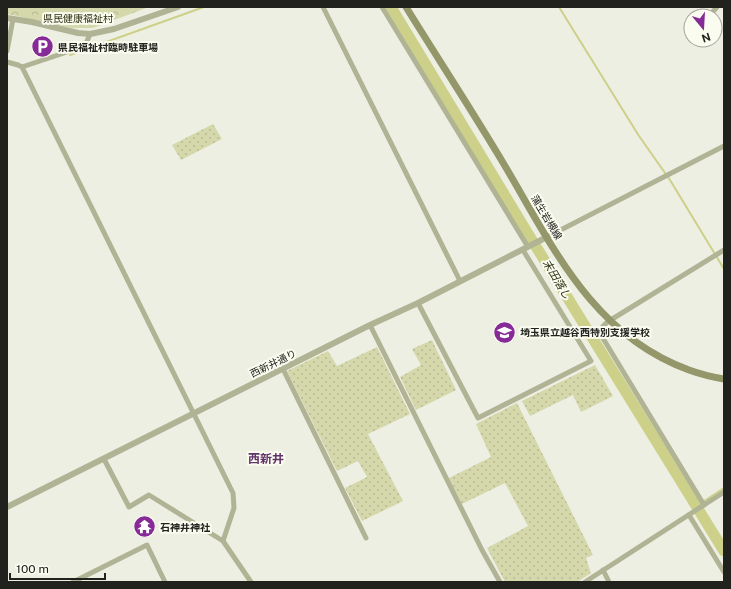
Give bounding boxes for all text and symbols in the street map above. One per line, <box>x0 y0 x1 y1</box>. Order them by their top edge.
north arrow <box>683 8 723 48</box>
park label: 県民健康福祉村 <box>43 12 113 24</box>
text: N <box>700 30 712 45</box>
parking icon: 県民福祉村臨時駐車場 <box>29 34 55 60</box>
place label: 県民福祉村臨時駐車場 <box>58 41 158 53</box>
street label: 蒲生岩槻線 <box>529 192 565 242</box>
water label: 末田落し <box>541 257 573 301</box>
school or university icon: 埼玉県立越谷西特別支援学校 <box>491 319 517 345</box>
place label: 埼玉県立越谷西特別支援学校 <box>520 326 650 338</box>
street label: 西新井通り <box>248 347 298 379</box>
district label: 西新井 <box>248 452 284 466</box>
temple icon: 石神井神社 <box>131 514 157 540</box>
place label: 石神井神社 <box>160 521 211 533</box>
scale bar <box>10 555 105 581</box>
text: 100 m <box>16 562 49 576</box>

